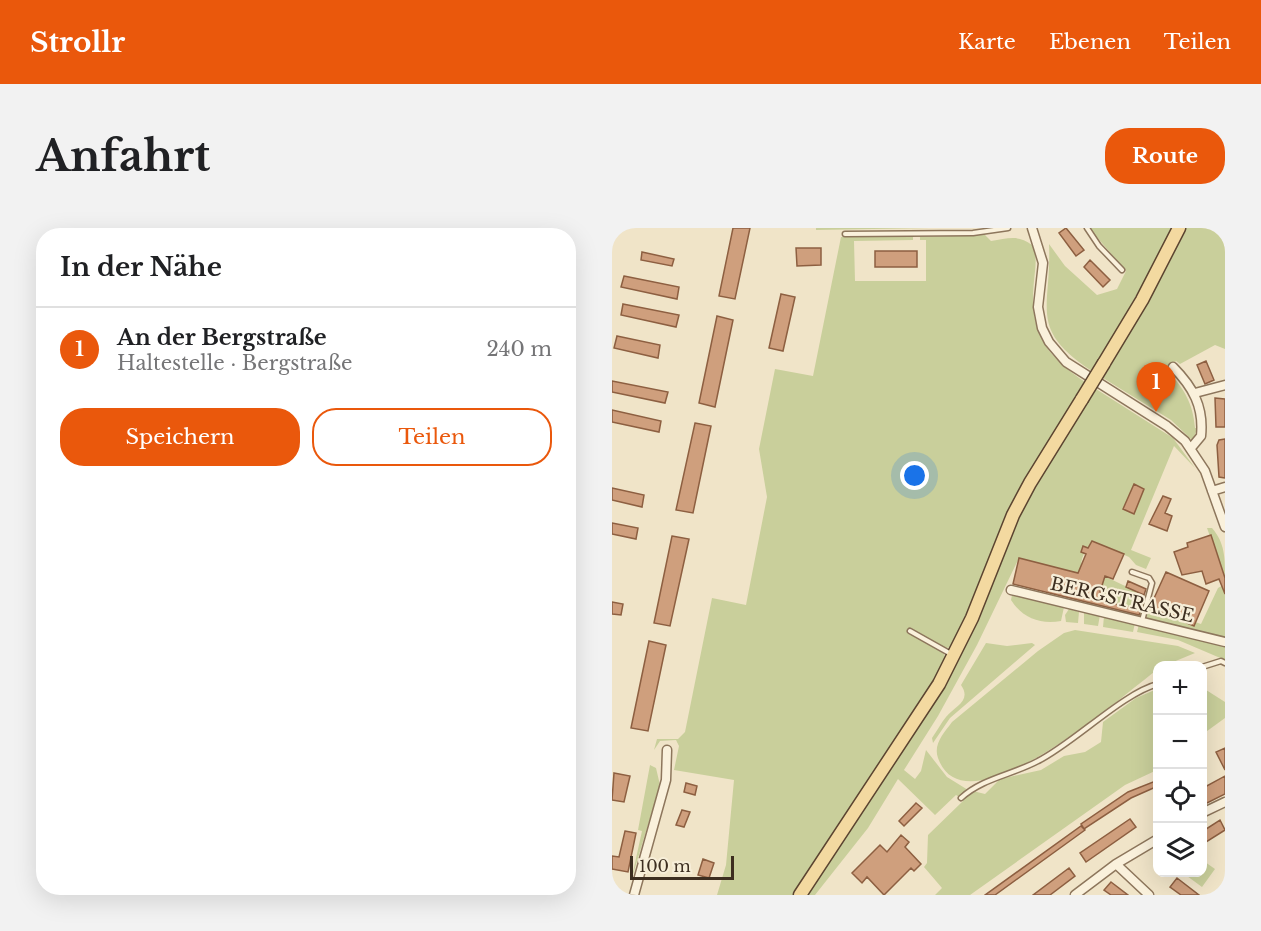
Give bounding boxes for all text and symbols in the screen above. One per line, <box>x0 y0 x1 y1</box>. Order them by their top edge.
text: Strollr <box>30 25 125 60</box>
text: Karte <box>958 29 1016 55</box>
text: Ebenen <box>1049 29 1131 55</box>
text: Teilen <box>1164 29 1231 55</box>
button: Route <box>1105 128 1225 184</box>
text: Anfahrt <box>36 130 210 182</box>
text: In der Nähe <box>60 251 222 283</box>
text: An der Bergstraße <box>117 324 327 351</box>
text: 1 <box>75 337 84 361</box>
text: 240 m <box>487 337 552 361</box>
text: Haltestelle · Bergstraße <box>117 351 353 375</box>
pin: 1 <box>1136 362 1176 412</box>
button: Speichern <box>60 408 300 466</box>
button: Teilen <box>312 408 552 466</box>
your location <box>900 461 929 490</box>
street label: BERGSTRASSE <box>1048 573 1196 627</box>
map controls <box>1153 661 1207 877</box>
button: + <box>1153 661 1207 715</box>
button: − <box>1153 715 1207 769</box>
button: locate <box>1153 769 1207 823</box>
button: layers <box>1153 823 1207 877</box>
scale bar <box>630 853 734 880</box>
text: 100 m <box>639 856 691 876</box>

